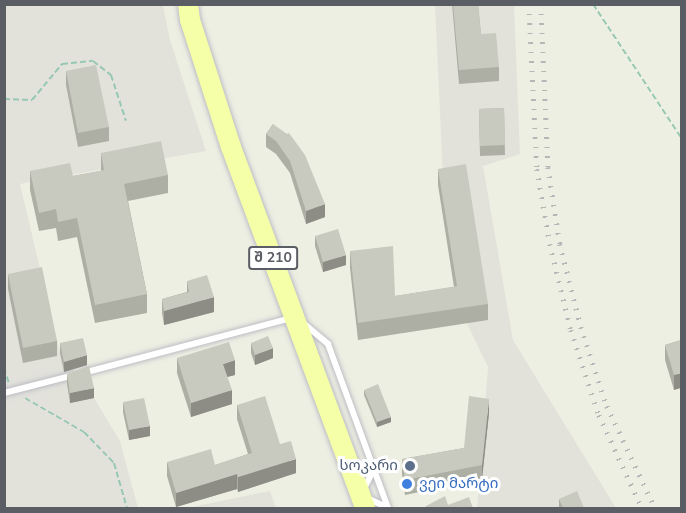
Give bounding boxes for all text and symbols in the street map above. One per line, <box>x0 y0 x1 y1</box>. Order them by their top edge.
road number: შ 210 <box>248 247 298 269</box>
place label: სოკარი <box>340 457 398 475</box>
marker: სოკარი <box>403 459 417 473</box>
place label: ვეი მარტი <box>419 475 498 493</box>
marker: ვეი მარტი <box>400 477 414 491</box>

